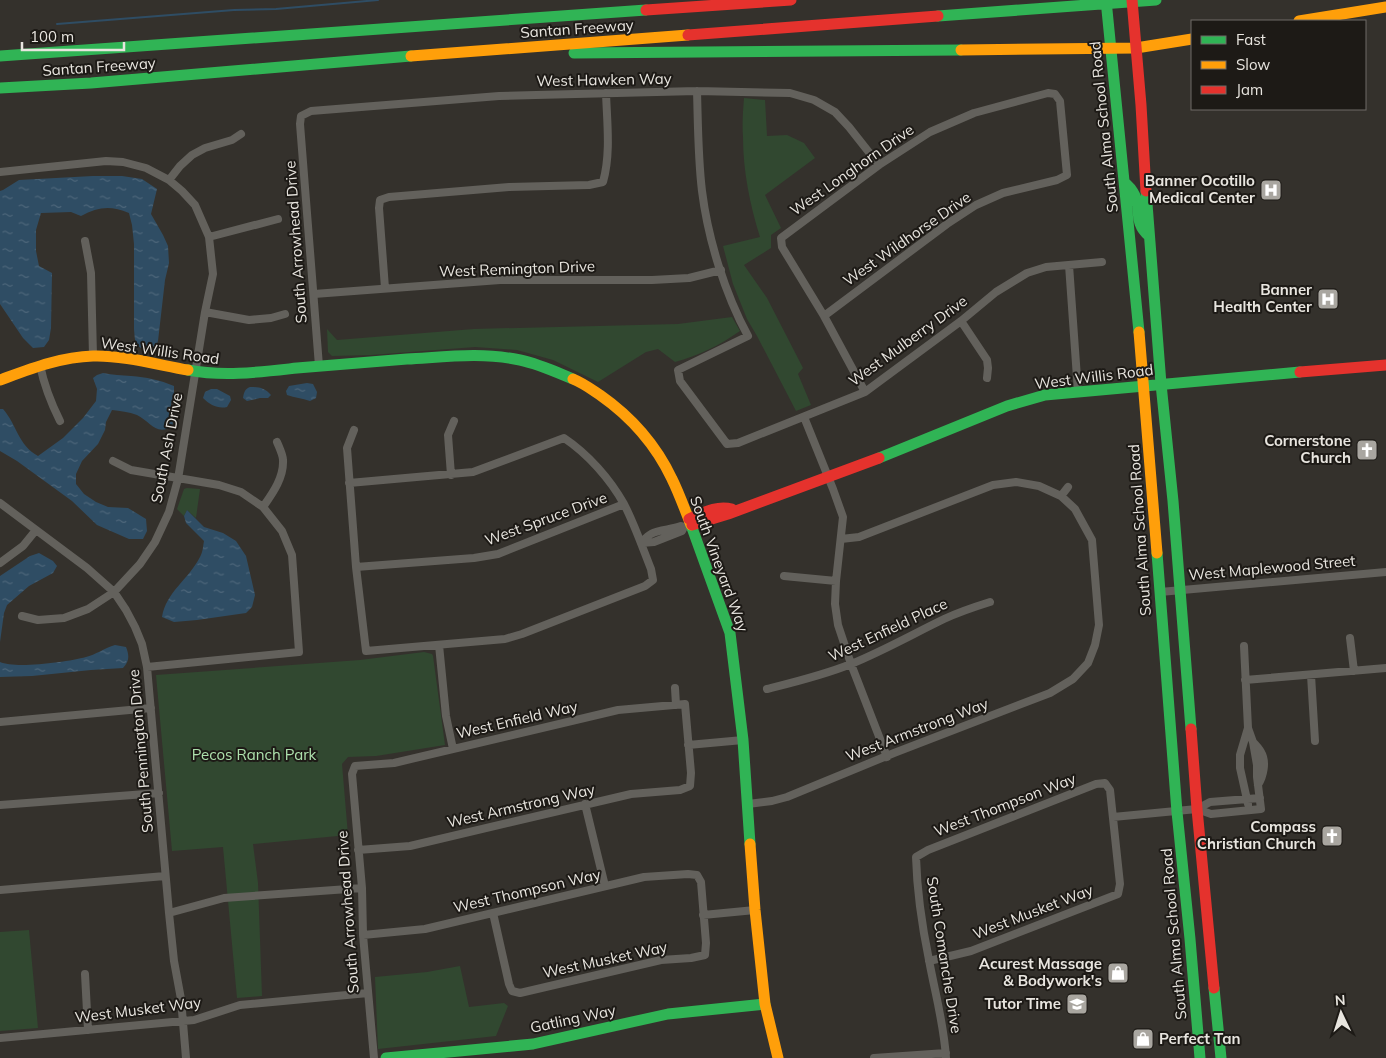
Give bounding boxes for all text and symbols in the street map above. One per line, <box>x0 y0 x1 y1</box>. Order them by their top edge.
street label: Santan Freeway <box>520 15 634 42</box>
scale bar <box>22 20 125 52</box>
legend <box>1191 20 1366 110</box>
text: 100 m <box>30 27 74 46</box>
text: Fast <box>1236 30 1266 49</box>
street label: South Alma School Road <box>1085 40 1122 214</box>
street label: Santan Freeway <box>42 53 156 80</box>
text: Slow <box>1236 55 1270 74</box>
street label: West Hawken Way <box>536 69 672 90</box>
text: Jam <box>1236 80 1263 99</box>
street label: West Longhorn Drive <box>786 120 917 219</box>
street label: South Arrowhead Drive <box>280 160 311 324</box>
place label: Banner Ocotillo Medical Center <box>1145 171 1255 207</box>
hospital icon: Banner Ocotillo Medical Center <box>1259 178 1283 202</box>
street label: West Wildhorse Drive <box>839 187 974 290</box>
street label: West Remington Drive <box>439 256 595 281</box>
place label: Banner Health Center <box>1213 280 1312 316</box>
hospital icon: Banner Health Center <box>1316 287 1340 311</box>
street label: West Mulberry Drive <box>845 291 971 390</box>
street label: West Willis Road <box>100 333 221 368</box>
street label: West Willis Road <box>1033 360 1154 393</box>
street label: South Ash Drive <box>147 391 187 505</box>
place label: Cornerstone Church <box>1264 431 1351 467</box>
church icon: Cornerstone Church <box>1355 438 1379 462</box>
street label: South Alma School Road <box>1124 444 1155 617</box>
street label: West Spruce Drive <box>482 488 609 549</box>
street label: South Vineyard Way <box>686 493 753 634</box>
street label: West Maplewood Street <box>1188 551 1356 584</box>
street label: West Enfield Place <box>825 594 950 665</box>
street label: South Pennington Drive <box>124 669 157 833</box>
street label: West Armstrong Way <box>843 694 991 765</box>
street label: West Enfield Way <box>454 696 579 743</box>
park label: Pecos Ranch Park <box>192 745 317 764</box>
street label: West Thompson Way <box>931 769 1079 840</box>
street label: West Armstrong Way <box>445 779 597 832</box>
place label: Compass Christian Church <box>1197 817 1316 853</box>
church icon: Compass Christian Church <box>1320 824 1344 848</box>
street label: South Arrowhead Drive <box>332 830 363 994</box>
street label: South Alma School Road <box>1157 847 1190 1021</box>
street label: West Thompson Way <box>451 864 602 917</box>
street label: South Comanche Drive <box>923 875 966 1035</box>
street label: West Musket Way <box>970 880 1096 943</box>
street label: West Musket Way <box>541 937 669 982</box>
place label: Acurest Massage & Bodywork's <box>979 954 1102 990</box>
shop icon: Acurest Massage & Bodywork's <box>1106 961 1130 985</box>
north arrow <box>1316 988 1366 1038</box>
text: N <box>1334 991 1346 1009</box>
street label: West Musket Way <box>74 992 202 1027</box>
school or university icon: Tutor Time <box>1065 992 1089 1016</box>
place label: Tutor Time <box>984 994 1061 1013</box>
street label: Gatling Way <box>528 1000 617 1037</box>
shop icon: Perfect Tan <box>1131 1027 1155 1051</box>
place label: Perfect Tan <box>1159 1029 1241 1048</box>

